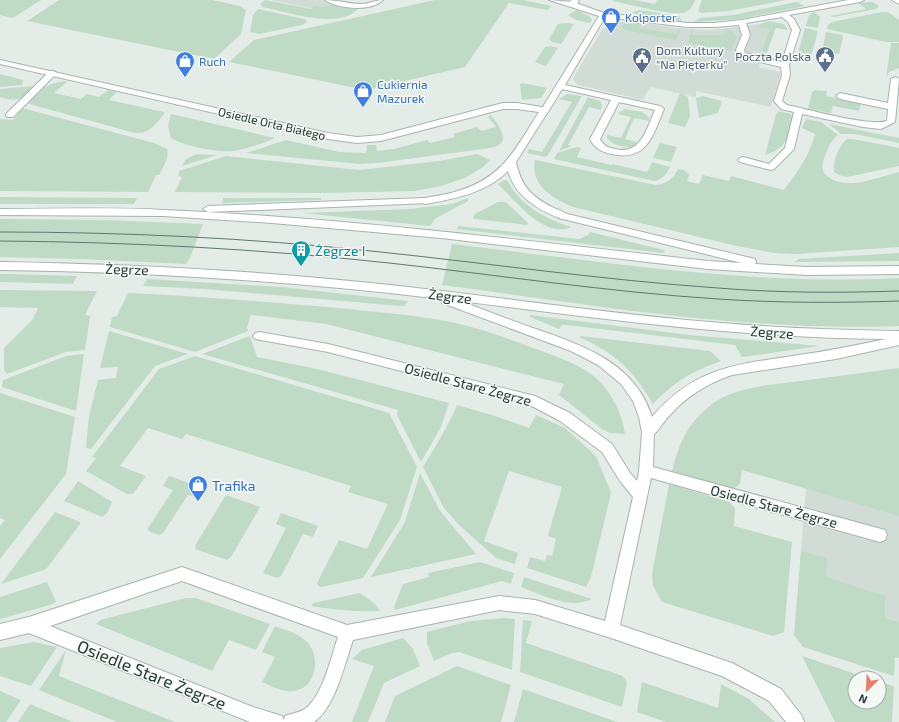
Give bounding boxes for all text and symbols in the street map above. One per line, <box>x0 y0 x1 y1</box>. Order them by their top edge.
shop icon: Kolporter <box>600 6 622 34</box>
place label: Kolporter <box>625 10 677 24</box>
place label: Dom Kultury "Na Pięterku" <box>656 43 727 71</box>
public building icon: Poczta Polska <box>814 45 836 73</box>
public building icon: Dom Kultury "Na Pięterku" <box>631 46 653 74</box>
place label: Poczta Polska <box>735 49 811 63</box>
shop icon: Ruch <box>174 50 196 78</box>
place label: Ruch <box>199 54 226 68</box>
place label: Cukiernia Mazurek <box>377 77 428 105</box>
shop icon: Cukiernia Mazurek <box>352 80 374 108</box>
street label: Osiedle Orła Białego <box>217 104 327 142</box>
building icon: Żegrze I <box>290 239 312 267</box>
place label: Żegrze I <box>315 242 365 259</box>
street label: Żegrze <box>105 260 149 278</box>
street label: Żegrze <box>427 285 473 307</box>
street label: Żegrze <box>750 322 794 342</box>
street label: Osiedle Stare Żegrze <box>403 359 533 409</box>
shop icon: Trafika <box>187 474 209 502</box>
place label: Trafika <box>212 477 255 494</box>
street label: Osiedle Stare Żegrze <box>709 481 839 531</box>
street label: Osiedle Stare Żegrze <box>74 635 229 714</box>
north arrow <box>847 670 887 710</box>
text: N <box>856 692 869 707</box>

